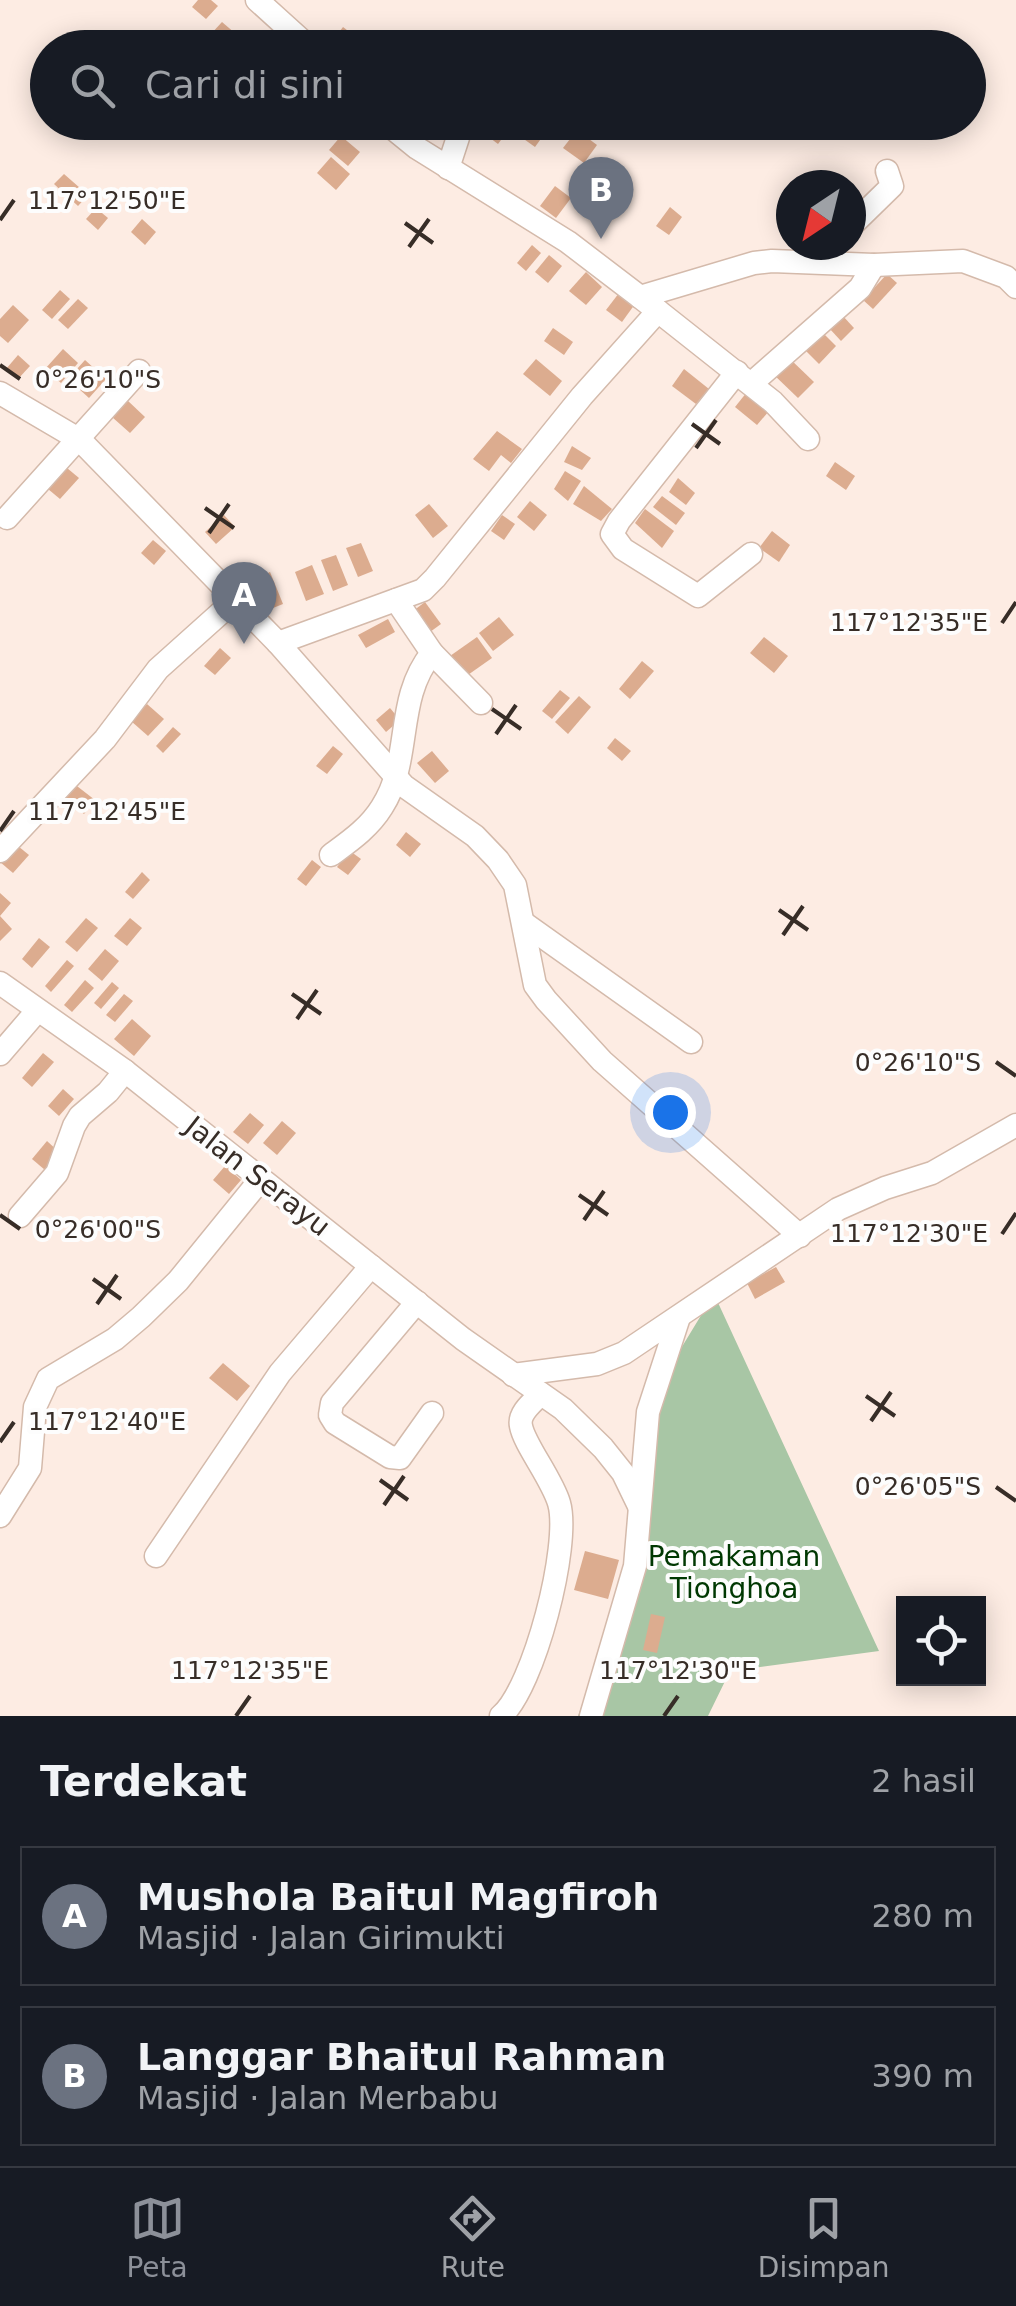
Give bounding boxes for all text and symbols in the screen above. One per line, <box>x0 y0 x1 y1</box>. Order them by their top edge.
search box <box>30 30 986 140</box>
icon: search <box>65 58 120 113</box>
text: Cari di sini <box>145 63 345 107</box>
pin: B <box>568 156 634 239</box>
north arrow <box>776 170 866 260</box>
text: 117°12'50"E <box>28 186 186 215</box>
text: 0°26'10"S <box>35 365 161 394</box>
pin: A <box>212 562 276 644</box>
text: 117°12'35"E <box>830 608 988 637</box>
text: 117°12'45"E <box>28 797 186 826</box>
text: 0°26'10"S <box>855 1048 981 1077</box>
your location <box>645 1087 696 1138</box>
street label: Jalan Serayu <box>177 1108 337 1243</box>
text: 0°26'00"S <box>35 1215 161 1244</box>
text: 117°12'30"E <box>830 1219 988 1248</box>
text: 117°12'40"E <box>28 1407 186 1436</box>
text: 0°26'05"S <box>855 1472 981 1501</box>
park label: Pemakaman Tionghoa <box>648 1540 820 1605</box>
map controls <box>896 1596 986 1686</box>
button: locate <box>896 1596 986 1686</box>
text: 117°12'35"E <box>171 1656 329 1685</box>
text: 117°12'30"E <box>599 1656 757 1685</box>
text: Terdekat <box>40 1757 247 1806</box>
text: 2 hasil <box>871 1762 976 1800</box>
text: Mushola Baitul Magfiroh <box>137 1875 659 1919</box>
text: A <box>62 1897 87 1935</box>
text: 280 m <box>872 1897 974 1935</box>
text: Masjid · Jalan Girimukti <box>137 1919 505 1957</box>
text: Langgar Bhaitul Rahman <box>137 2035 666 2079</box>
text: B <box>62 2057 87 2095</box>
text: 390 m <box>872 2057 974 2095</box>
text: Masjid · Jalan Merbabu <box>137 2079 498 2117</box>
tab: Peta <box>126 2191 188 2284</box>
tab: Rute <box>441 2191 505 2284</box>
tab: Disimpan <box>758 2191 890 2284</box>

